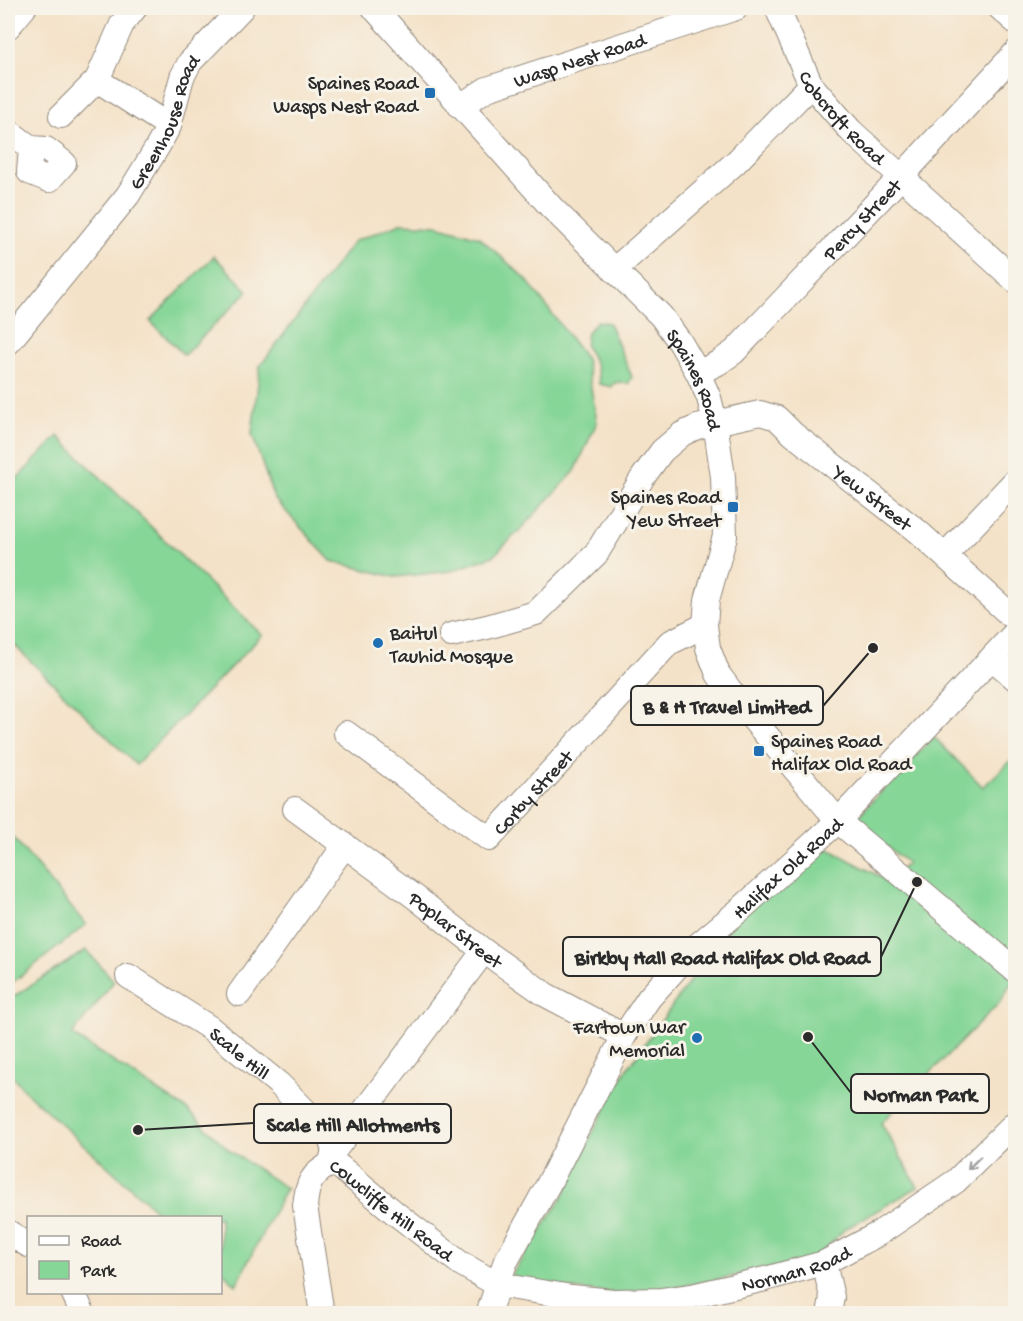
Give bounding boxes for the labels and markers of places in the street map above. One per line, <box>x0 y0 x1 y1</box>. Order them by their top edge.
place label: Spaines Road Wasps Nest Road <box>273 74 420 120</box>
marker: Spaines Road Wasps Nest Road <box>423 86 437 100</box>
place label: Spaines Road Yew Street <box>611 488 723 534</box>
marker: Spaines Road Yew Street <box>726 500 740 514</box>
place label: Baitul Tauhid Mosque <box>389 624 514 670</box>
marker: Baitul Tauhid Mosque <box>371 636 385 650</box>
callout: B & H Travel Limited <box>631 686 823 725</box>
place label: Spaines Road Halifax Old Road <box>771 732 914 778</box>
marker: Spaines Road Halifax Old Road <box>752 744 766 758</box>
callout: Birkby Hall Road Halifax Old Road <box>563 937 881 976</box>
place label: Fartown War Memorial <box>572 1018 687 1064</box>
marker: Fartown War Memorial <box>690 1031 704 1045</box>
callout: Norman Park <box>851 1074 989 1113</box>
callout: Scale Hill Allotments <box>254 1104 451 1143</box>

